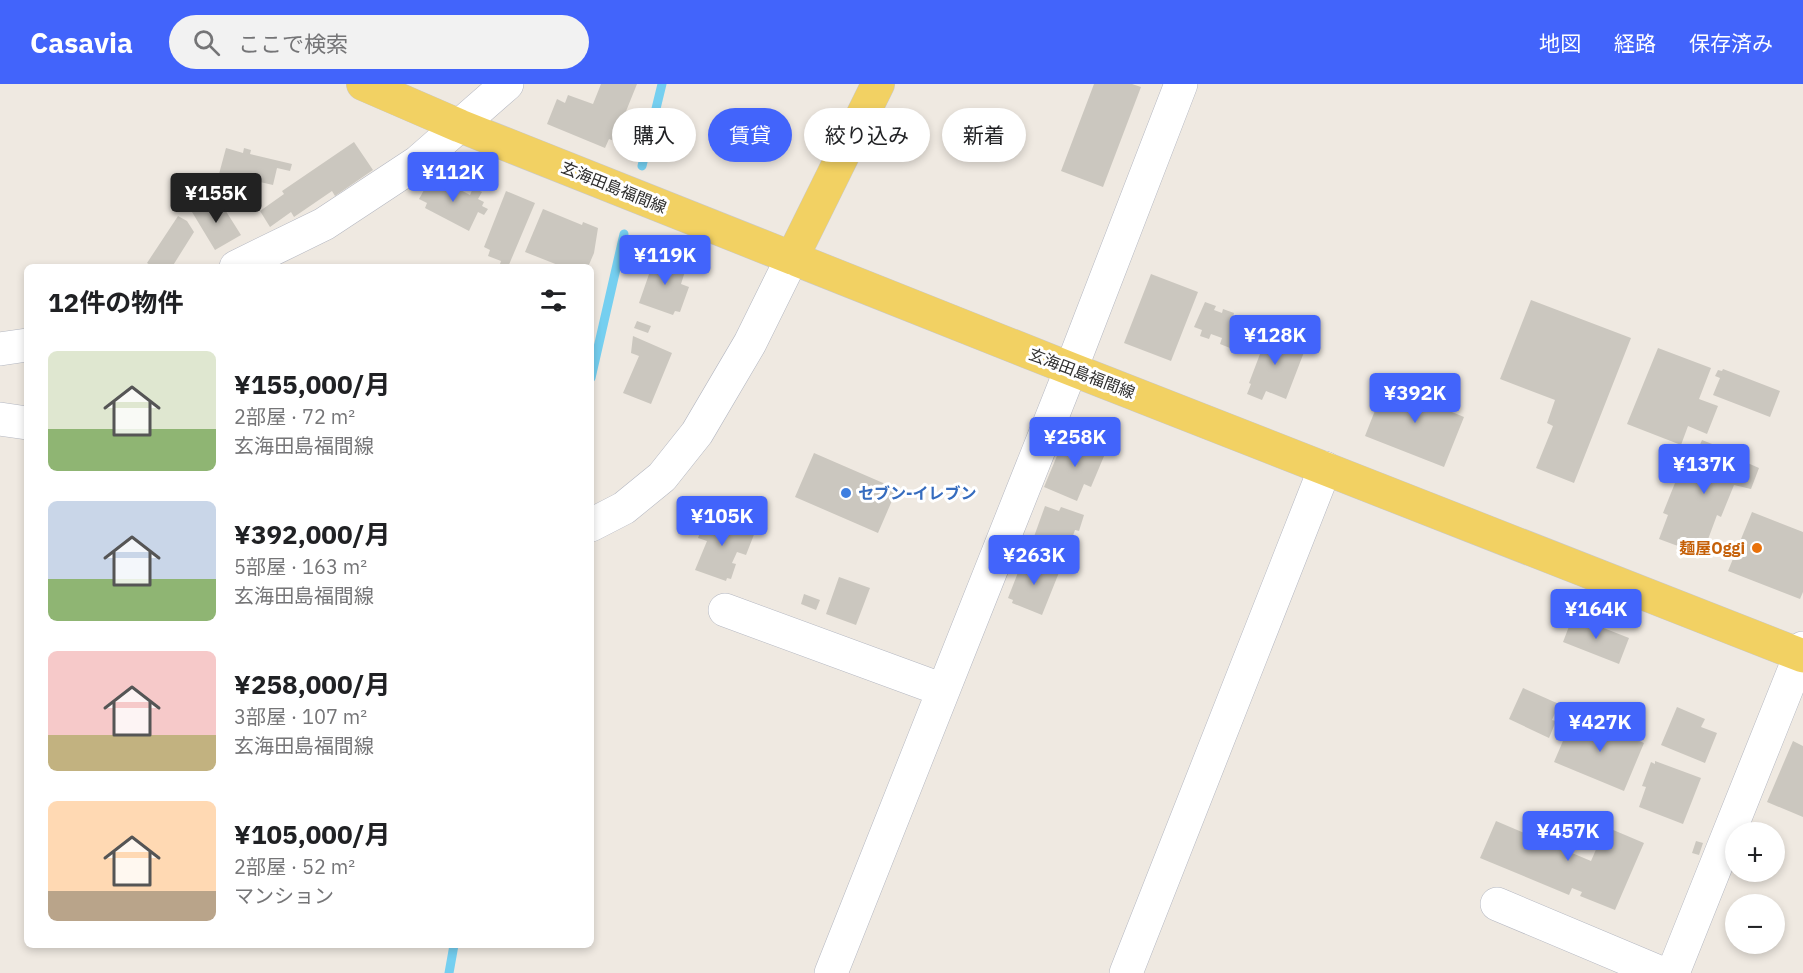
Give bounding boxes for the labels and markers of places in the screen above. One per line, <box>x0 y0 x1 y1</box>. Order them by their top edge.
pin: ¥112K <box>411 152 495 203</box>
pin: ¥155K <box>174 173 258 224</box>
pin: ¥119K <box>623 235 707 286</box>
pin: ¥128K <box>1233 315 1317 366</box>
pin: ¥392K <box>1373 373 1457 424</box>
pin: ¥258K <box>1033 417 1117 468</box>
pin: ¥137K <box>1662 444 1746 495</box>
place label: セブン-イレブン <box>858 483 976 503</box>
marker: セブン-イレブン <box>839 486 853 500</box>
pin: ¥105K <box>680 496 764 547</box>
pin: ¥263K <box>992 535 1076 586</box>
place label: 麺屋Oggi <box>1679 538 1745 558</box>
marker: 麺屋Oggi <box>1750 541 1764 555</box>
pin: ¥164K <box>1554 589 1638 640</box>
pin: ¥427K <box>1558 702 1642 753</box>
pin: ¥457K <box>1526 811 1610 862</box>

